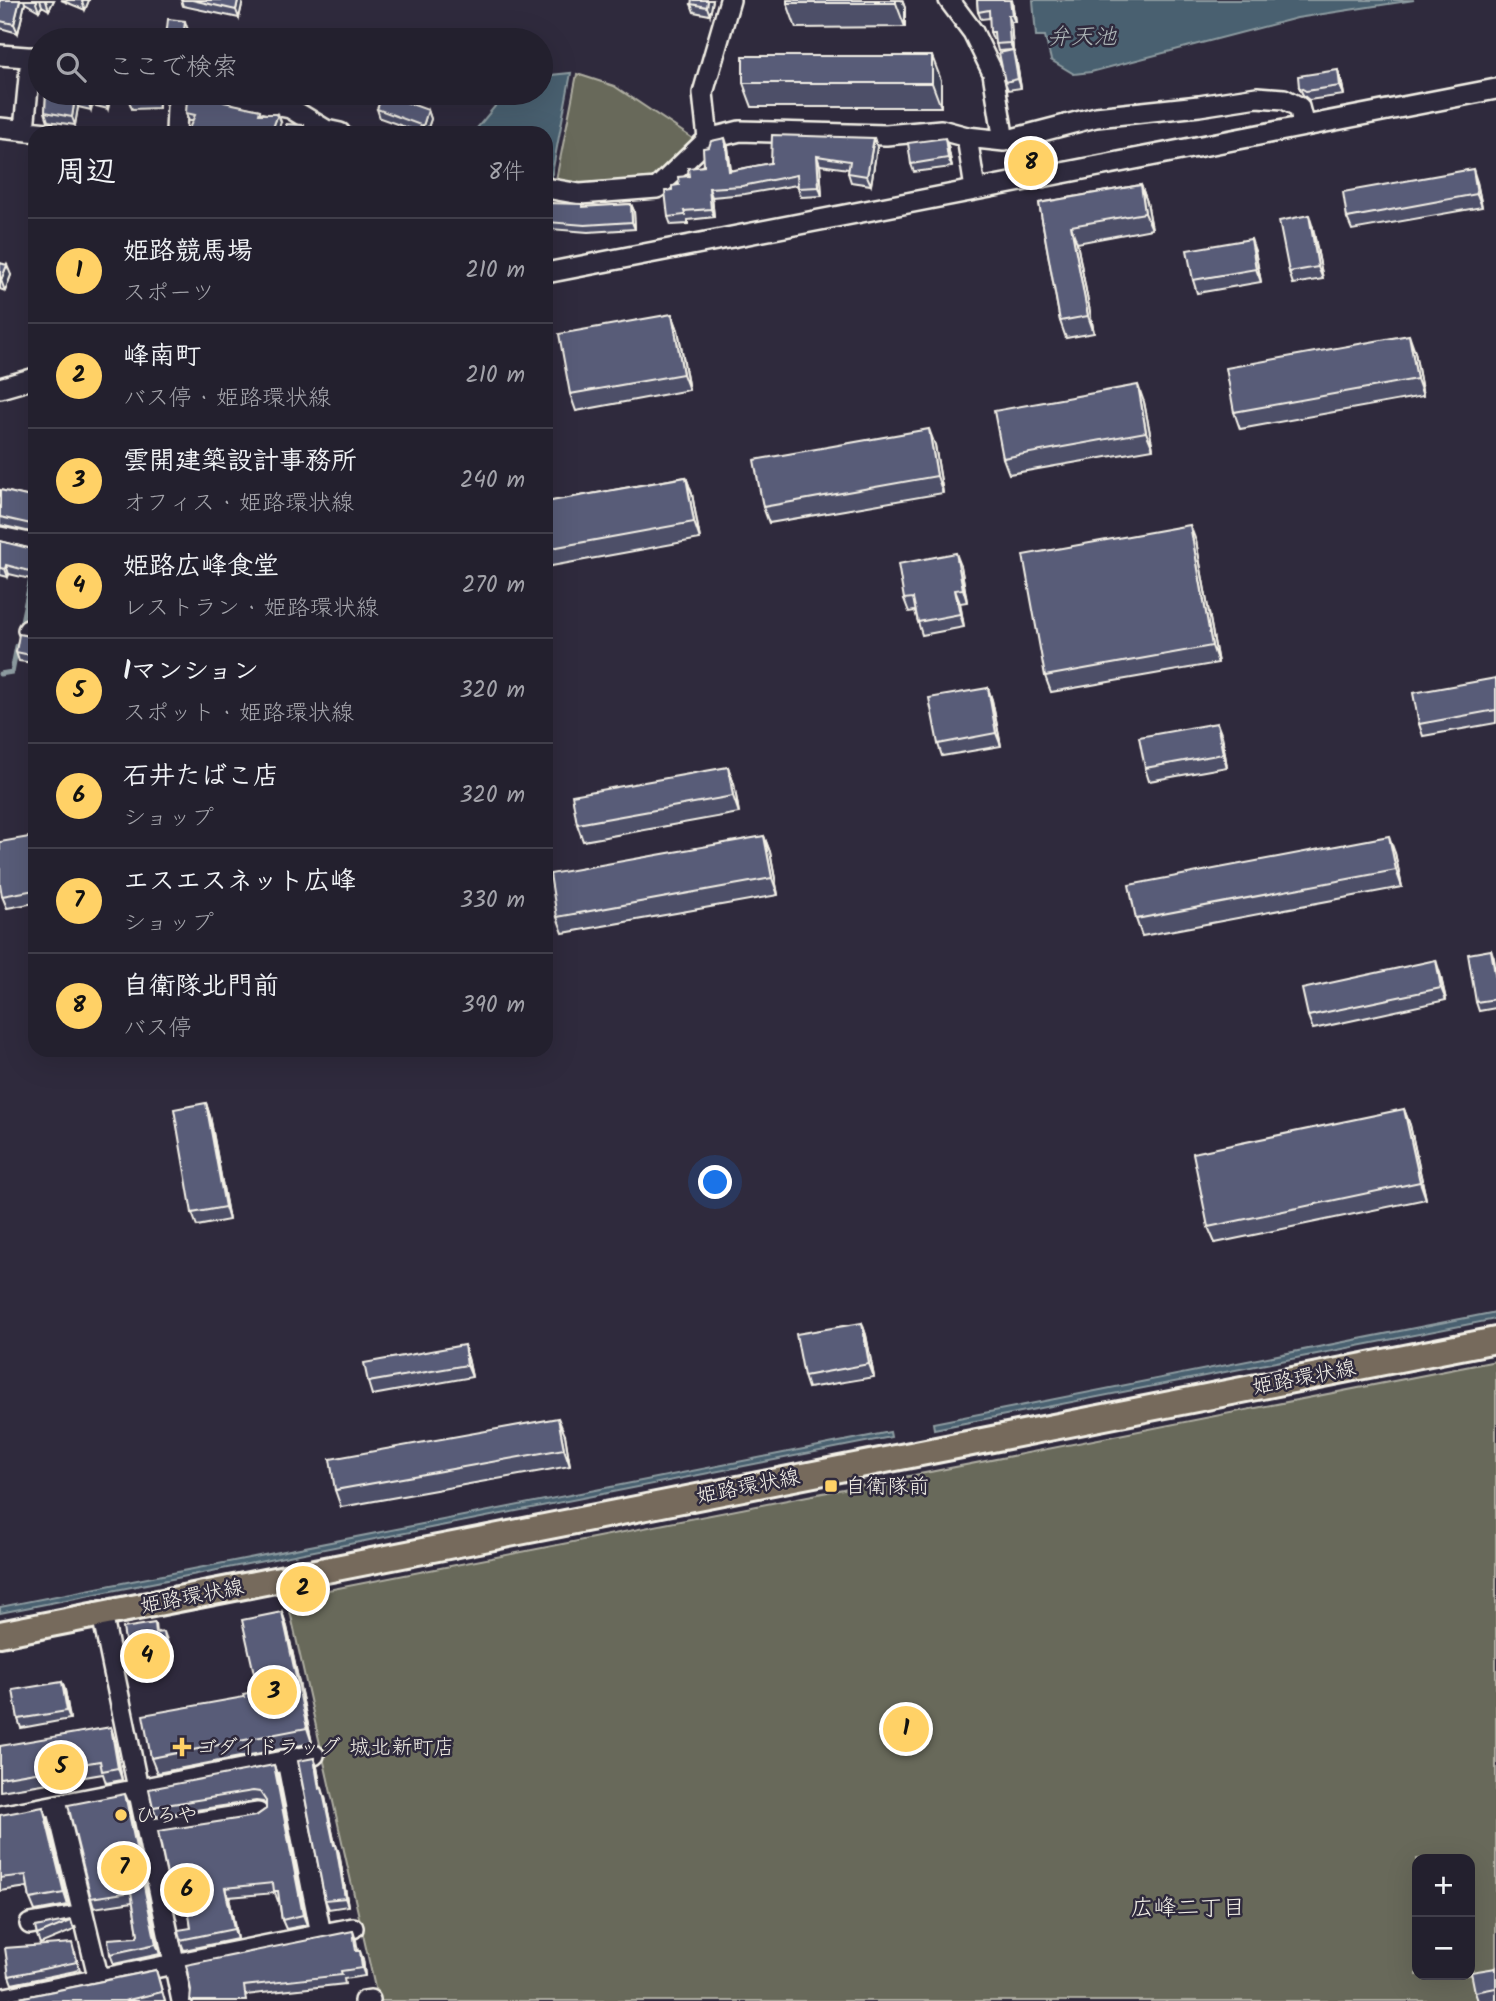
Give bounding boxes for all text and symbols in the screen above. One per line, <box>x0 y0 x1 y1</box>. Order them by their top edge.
water label: 弁天池 <box>1048 20 1118 56</box>
search box <box>28 28 553 105</box>
text: ここで検索 <box>108 47 238 89</box>
icon: search <box>52 48 90 86</box>
pin: 8 <box>1008 137 1054 189</box>
text: 周辺 <box>56 149 116 197</box>
text: 8件 <box>488 155 525 191</box>
text: 姫路競馬場 <box>123 231 253 273</box>
text: 1 <box>76 253 82 289</box>
text: 210 m <box>465 253 525 289</box>
text: スポーツ <box>123 276 215 312</box>
text: 峰南町 <box>123 336 201 378</box>
text: 2 <box>72 358 86 394</box>
text: 210 m <box>465 358 525 394</box>
text: バス停 · 姫路環状線 <box>123 381 331 417</box>
text: 雲開建築設計事務所 <box>123 441 357 483</box>
text: 3 <box>73 463 85 499</box>
text: 240 m <box>460 463 525 499</box>
text: オフィス · 姫路環状線 <box>123 486 354 522</box>
text: 姫路広峰食堂 <box>123 546 279 588</box>
text: 4 <box>73 568 85 604</box>
text: 270 m <box>462 568 525 604</box>
text: レストラン · 姫路環状線 <box>123 591 379 627</box>
text: Iマンション <box>123 651 259 693</box>
text: 5 <box>73 673 85 709</box>
text: 320 m <box>459 673 525 709</box>
text: スポット · 姫路環状線 <box>123 696 354 732</box>
text: 石井たばこ店 <box>123 756 279 798</box>
text: 6 <box>73 778 85 814</box>
text: 320 m <box>459 778 525 814</box>
text: ショップ <box>123 801 214 837</box>
text: エスエスネット広峰 <box>123 861 356 903</box>
text: 7 <box>74 883 84 919</box>
text: 330 m <box>460 883 525 919</box>
text: ショップ <box>123 906 214 942</box>
text: 自衛隊北門前 <box>123 966 279 1008</box>
text: 8 <box>72 988 86 1024</box>
text: 390 m <box>462 988 525 1024</box>
text: バス停 <box>123 1011 192 1047</box>
your location <box>698 1165 732 1199</box>
street label: 姫路環状線 <box>1250 1352 1359 1405</box>
street label: 姫路環状線 <box>694 1461 803 1514</box>
place label: 自衛隊前 <box>845 1471 929 1504</box>
marker: 自衛隊前 <box>823 1478 839 1494</box>
pin: 2 <box>280 1563 326 1615</box>
street label: 姫路環状線 <box>138 1571 247 1624</box>
pin: 4 <box>124 1630 170 1682</box>
pin: 3 <box>251 1666 297 1718</box>
pin: 1 <box>883 1703 929 1755</box>
place label: ゴダイドラッグ 城北新町店 <box>196 1732 454 1765</box>
marker: ゴダイドラッグ 城北新町店 <box>174 1739 190 1755</box>
pin: 5 <box>38 1741 84 1793</box>
place label: ひろや <box>135 1800 198 1833</box>
marker: ひろや <box>113 1807 129 1823</box>
pin: 7 <box>101 1842 147 1894</box>
map controls <box>1412 1854 1475 1980</box>
button: + <box>1412 1854 1475 1917</box>
pin: 6 <box>164 1864 210 1916</box>
district label: 広峰二丁目 <box>1131 1891 1246 1927</box>
button: − <box>1412 1917 1475 1980</box>

